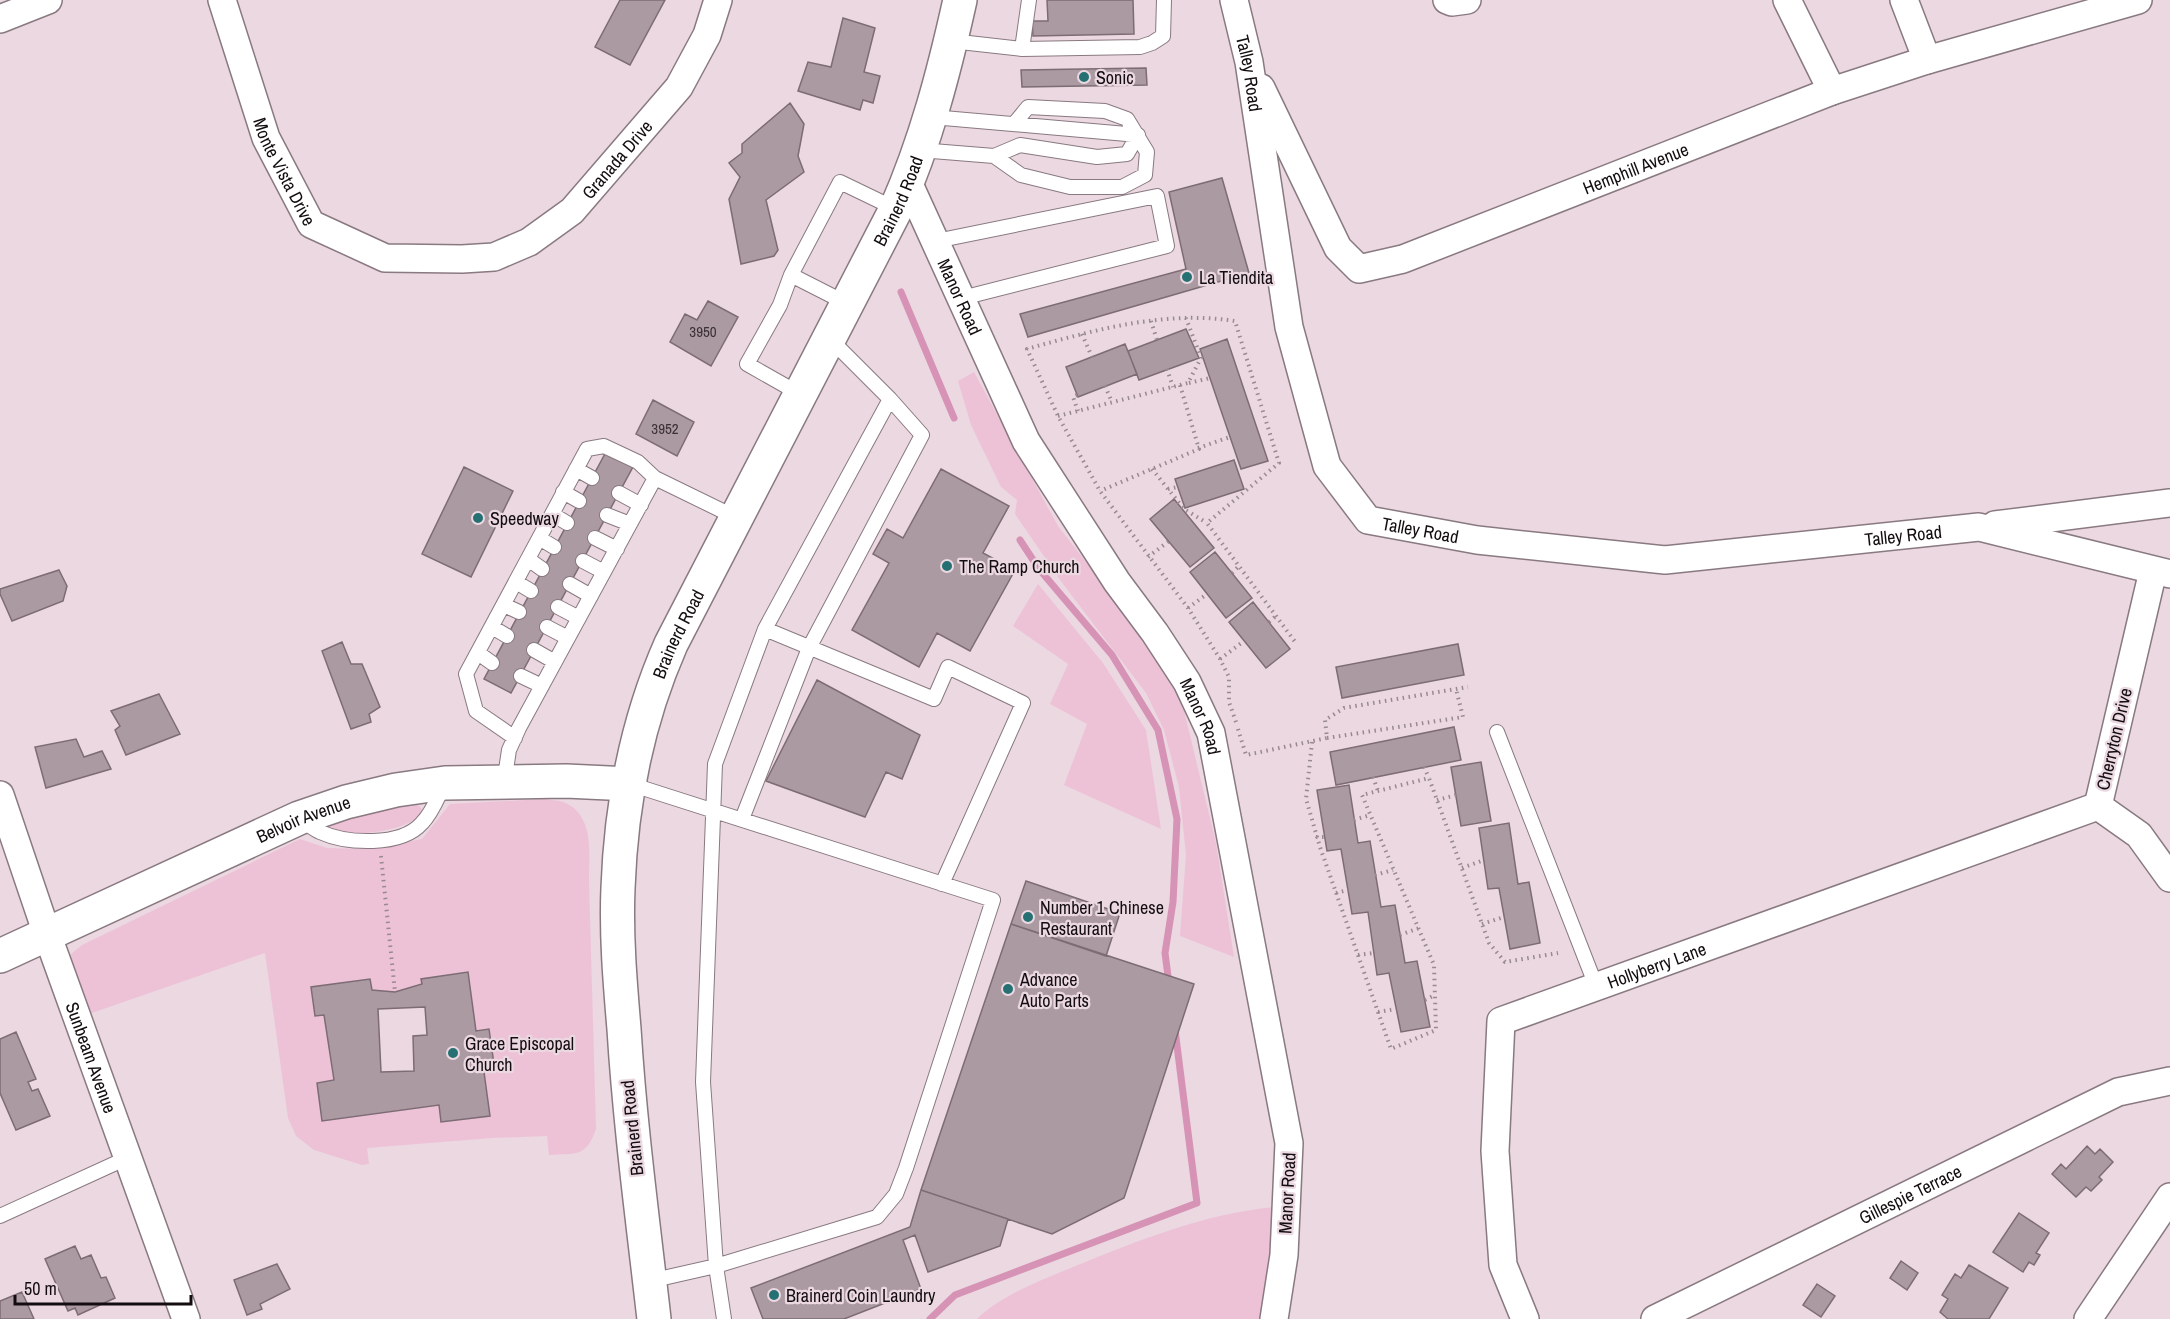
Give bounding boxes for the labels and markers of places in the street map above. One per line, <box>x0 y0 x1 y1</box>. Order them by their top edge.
place label: Sonic <box>1096 65 1134 90</box>
marker: Sonic <box>1077 70 1091 84</box>
place label: La Tiendita <box>1199 265 1273 290</box>
marker: La Tiendita <box>1180 270 1194 284</box>
place label: Speedway <box>490 506 560 531</box>
marker: Speedway <box>471 511 485 525</box>
place label: The Ramp Church <box>959 554 1080 579</box>
marker: The Ramp Church <box>940 559 954 573</box>
place label: Number 1 Chinese Restaurant <box>1040 895 1164 941</box>
marker: Number 1 Chinese Restaurant <box>1021 910 1035 924</box>
place label: Advance Auto Parts <box>1019 967 1089 1013</box>
marker: Advance Auto Parts <box>1001 982 1015 996</box>
place label: Grace Episcopal Church <box>465 1031 574 1077</box>
marker: Grace Episcopal Church <box>446 1046 460 1060</box>
place label: Brainerd Coin Laundry <box>786 1283 936 1308</box>
marker: Brainerd Coin Laundry <box>767 1288 781 1302</box>

